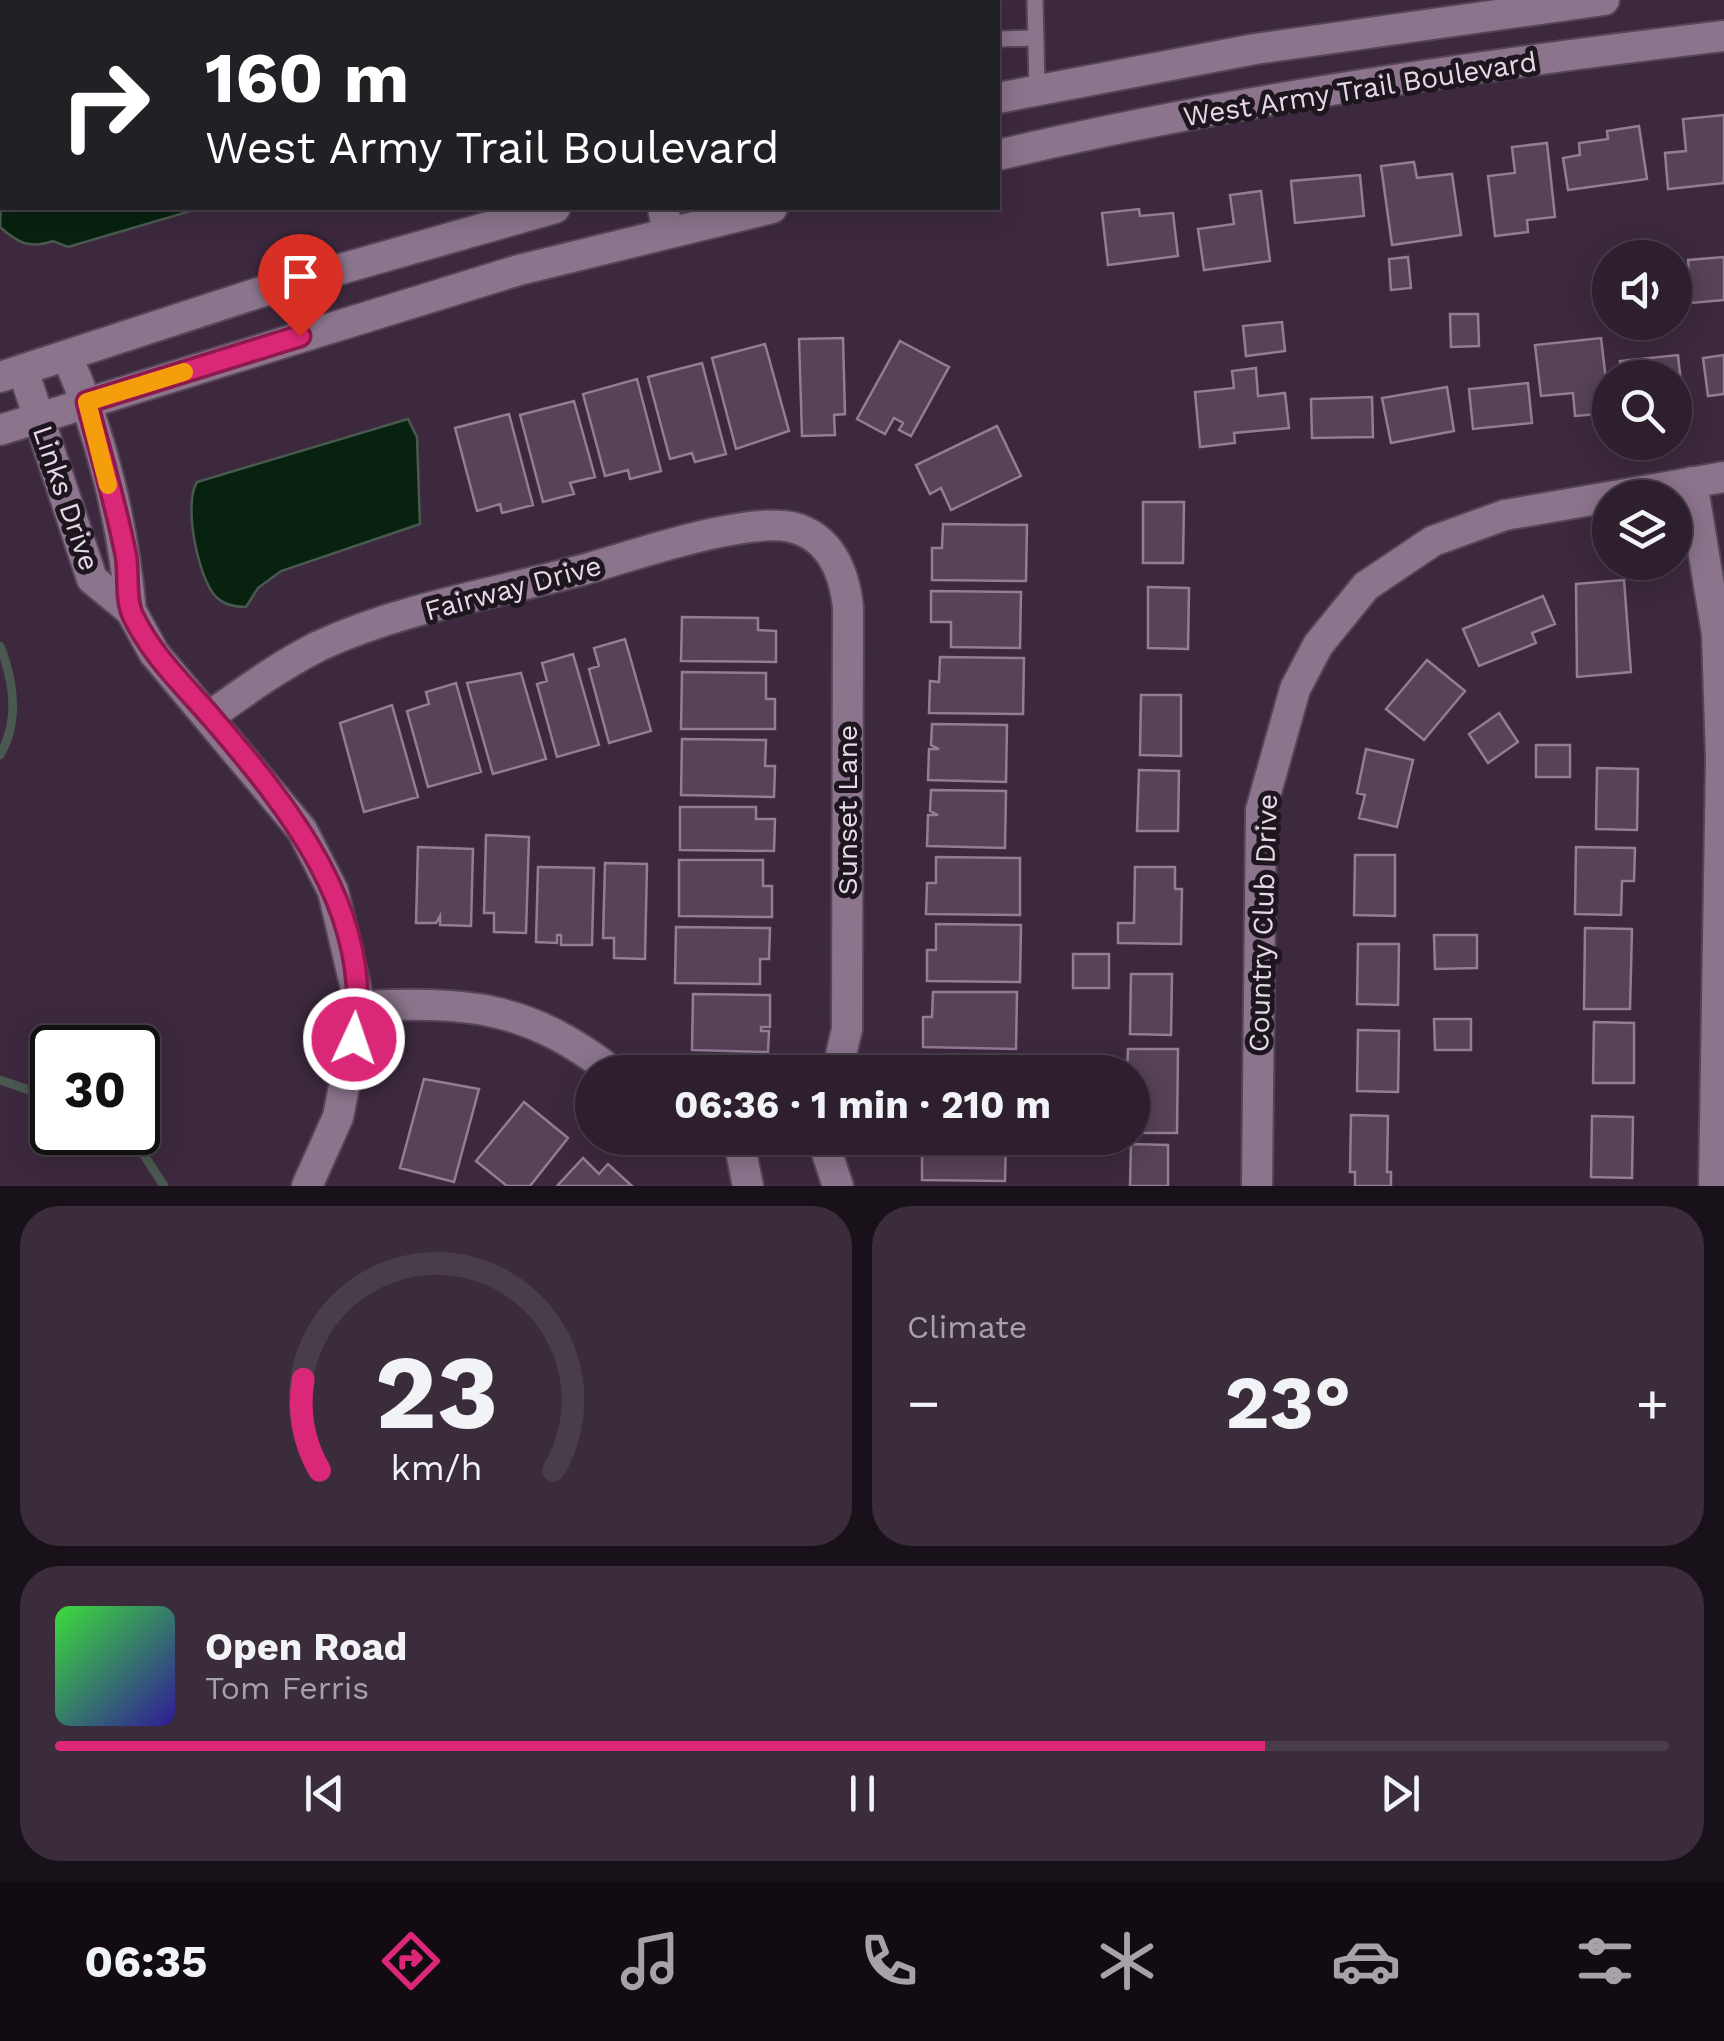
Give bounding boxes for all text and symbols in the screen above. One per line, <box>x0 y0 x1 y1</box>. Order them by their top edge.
text: 160 m <box>205 37 409 119</box>
icon: right <box>40 40 170 170</box>
street label: West Army Trail Boulevard <box>1181 45 1539 133</box>
text: West Army Trail Boulevard <box>205 121 780 174</box>
pin <box>258 234 343 337</box>
map controls <box>1592 240 1692 580</box>
button: sound <box>1592 240 1692 340</box>
icon: arrive <box>273 249 328 304</box>
button: search <box>1592 360 1692 460</box>
street label: Links Drive <box>26 421 106 575</box>
button: layers <box>1592 480 1692 580</box>
street label: Fairway Drive <box>421 549 605 627</box>
street label: Sunset Lane <box>831 725 864 895</box>
street label: Country Club Drive <box>1242 793 1284 1053</box>
position arrow <box>302 987 406 1091</box>
speed limit sign: 30 <box>30 1025 160 1155</box>
text: 06:36 · 1 min · 210 m <box>674 1083 1051 1127</box>
text: Climate <box>907 1308 1027 1346</box>
text: 23 <box>374 1331 498 1453</box>
text: 23° <box>1225 1358 1351 1446</box>
text: − <box>907 1371 940 1435</box>
text: + <box>1636 1371 1669 1435</box>
text: km/h <box>390 1447 482 1489</box>
text: Open Road <box>205 1625 407 1669</box>
text: Tom Ferris <box>205 1669 369 1707</box>
icon: previous <box>297 1766 352 1821</box>
icon: pause <box>835 1766 890 1821</box>
icon: next <box>1373 1766 1428 1821</box>
icon: directions <box>376 1926 446 1996</box>
icon: music <box>615 1926 685 1996</box>
icon: phone <box>854 1926 924 1996</box>
icon: climate <box>1092 1926 1162 1996</box>
icon: car <box>1331 1926 1401 1996</box>
icon: filters <box>1570 1926 1640 1996</box>
text: 06:35 <box>84 1935 208 1988</box>

